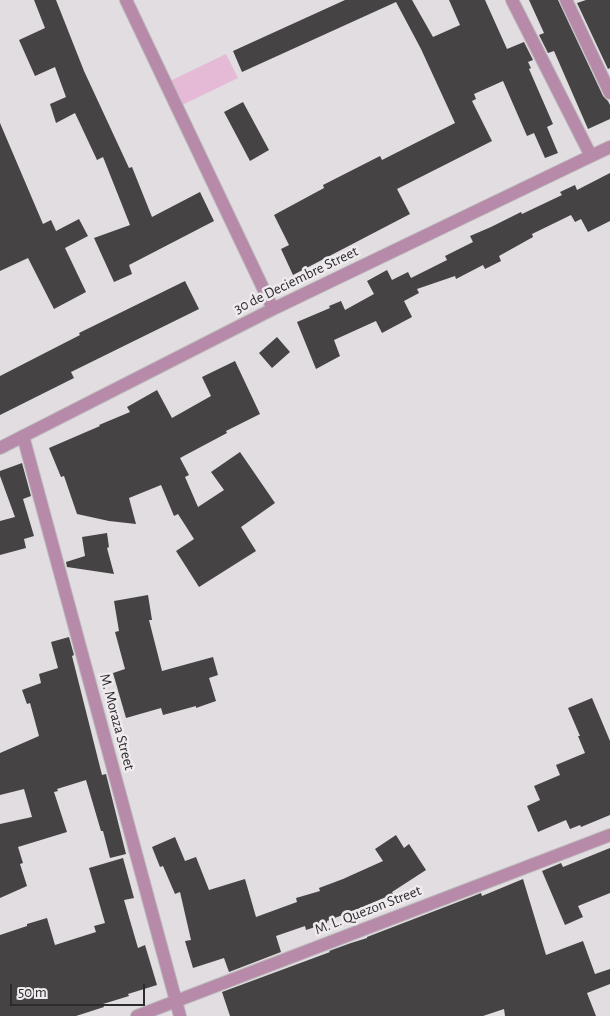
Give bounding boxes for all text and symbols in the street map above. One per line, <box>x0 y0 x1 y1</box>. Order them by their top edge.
street label: 30 de Deciembre Street <box>231 242 361 318</box>
street label: M. Moraza Street <box>95 672 139 772</box>
street label: M. L. Quezon Street <box>312 881 424 939</box>
scale bar <box>12 974 148 1006</box>
text: 50 m <box>18 985 47 1000</box>

